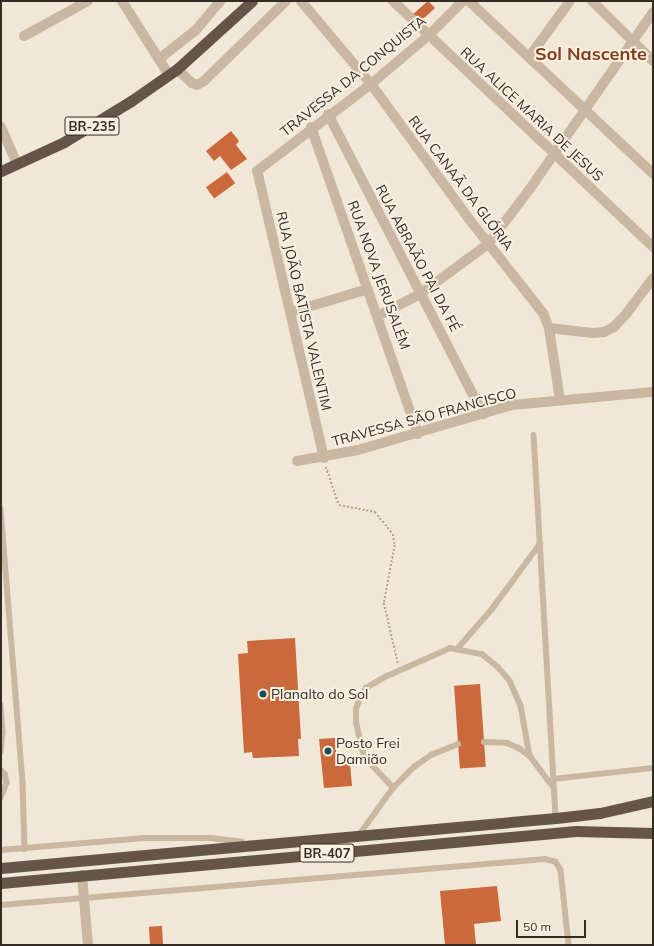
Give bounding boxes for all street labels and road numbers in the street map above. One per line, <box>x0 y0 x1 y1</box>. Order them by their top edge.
street label: TRAVESSA DA CONQUISTA <box>277 12 429 140</box>
street label: RUA ALICE MARIA DE JESUS <box>457 43 607 185</box>
street label: RUA CANAÃ DA GLÓRIA <box>405 112 517 254</box>
road number: BR-235 <box>64 115 120 137</box>
street label: RUA ABRAÃO PAI DA FÉ <box>372 182 464 334</box>
street label: RUA NOVA JERUSALÉM <box>344 198 414 352</box>
street label: RUA JOÃO BATISTA VALENTIM <box>273 210 335 412</box>
street label: TRAVESSA SÃO FRANCISCO <box>330 384 518 450</box>
road number: BR-407 <box>299 842 355 864</box>

